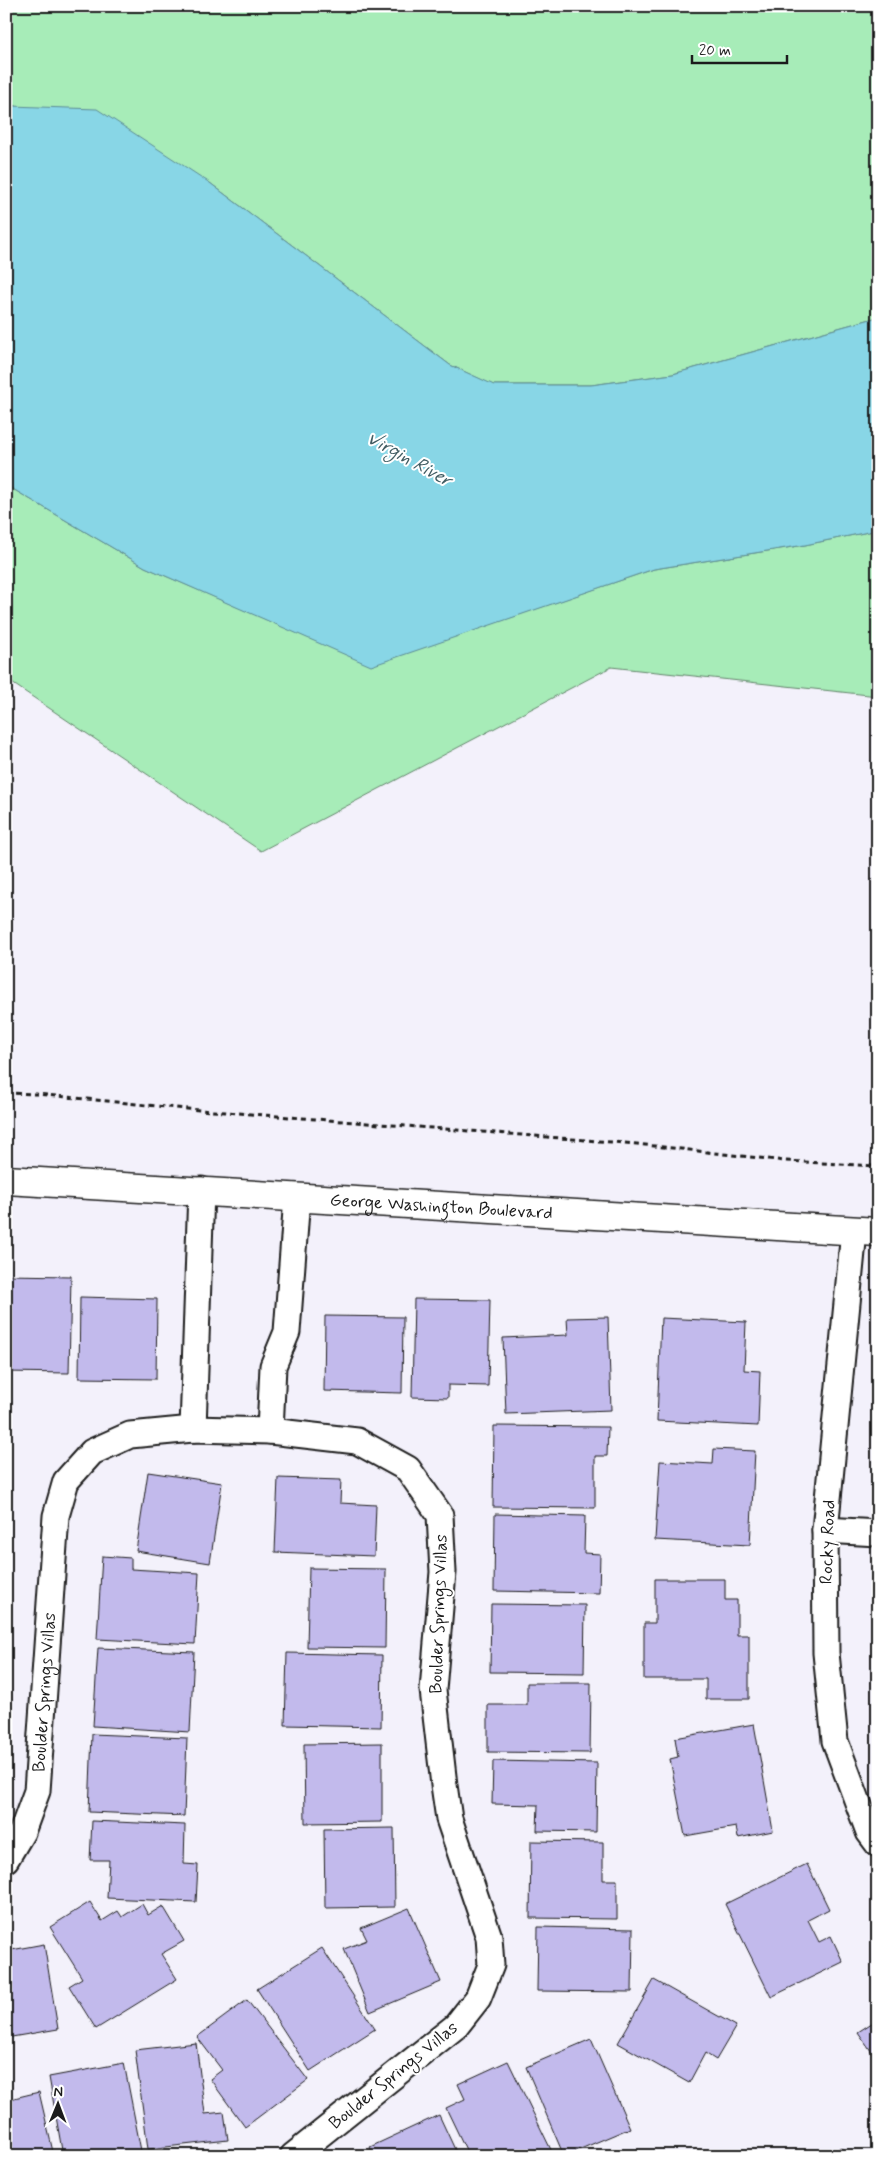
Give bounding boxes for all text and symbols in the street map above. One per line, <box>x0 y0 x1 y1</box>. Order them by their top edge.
scale bar <box>692 32 786 64</box>
text: 20 m <box>699 41 731 61</box>
water label: Virgin River <box>361 426 458 496</box>
street label: George Washington Boulevard <box>329 1188 553 1226</box>
street label: Rocky Road <box>815 1499 841 1585</box>
street label: Boulder Springs Villas <box>424 1534 455 1694</box>
street label: Boulder Springs Villas <box>27 1612 62 1773</box>
street label: Boulder Springs Villas <box>324 2016 464 2136</box>
north arrow <box>32 2080 82 2130</box>
text: N <box>53 2083 63 2101</box>

